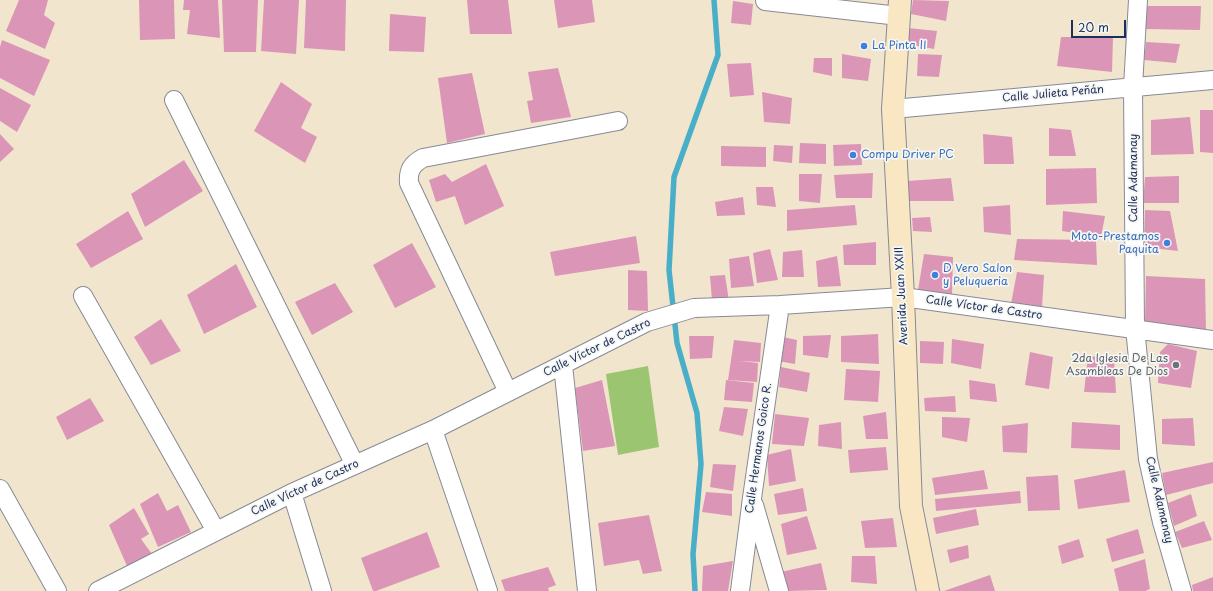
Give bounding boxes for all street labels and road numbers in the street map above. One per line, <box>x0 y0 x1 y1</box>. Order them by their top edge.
street label: Calle Julieta Peñán <box>1002 83 1104 105</box>
street label: Calle Adamanay <box>1127 134 1141 222</box>
street label: Avenida Juan XXIII <box>893 246 911 346</box>
street label: Calle Víctor de Castro <box>925 293 1043 323</box>
street label: Calle Víctor de Castro <box>541 316 653 380</box>
street label: Calle Hermanos Goico R. <box>743 382 775 514</box>
street label: Calle Adamanay <box>1143 455 1175 545</box>
street label: Calle Víctor de Castro <box>249 457 361 519</box>

